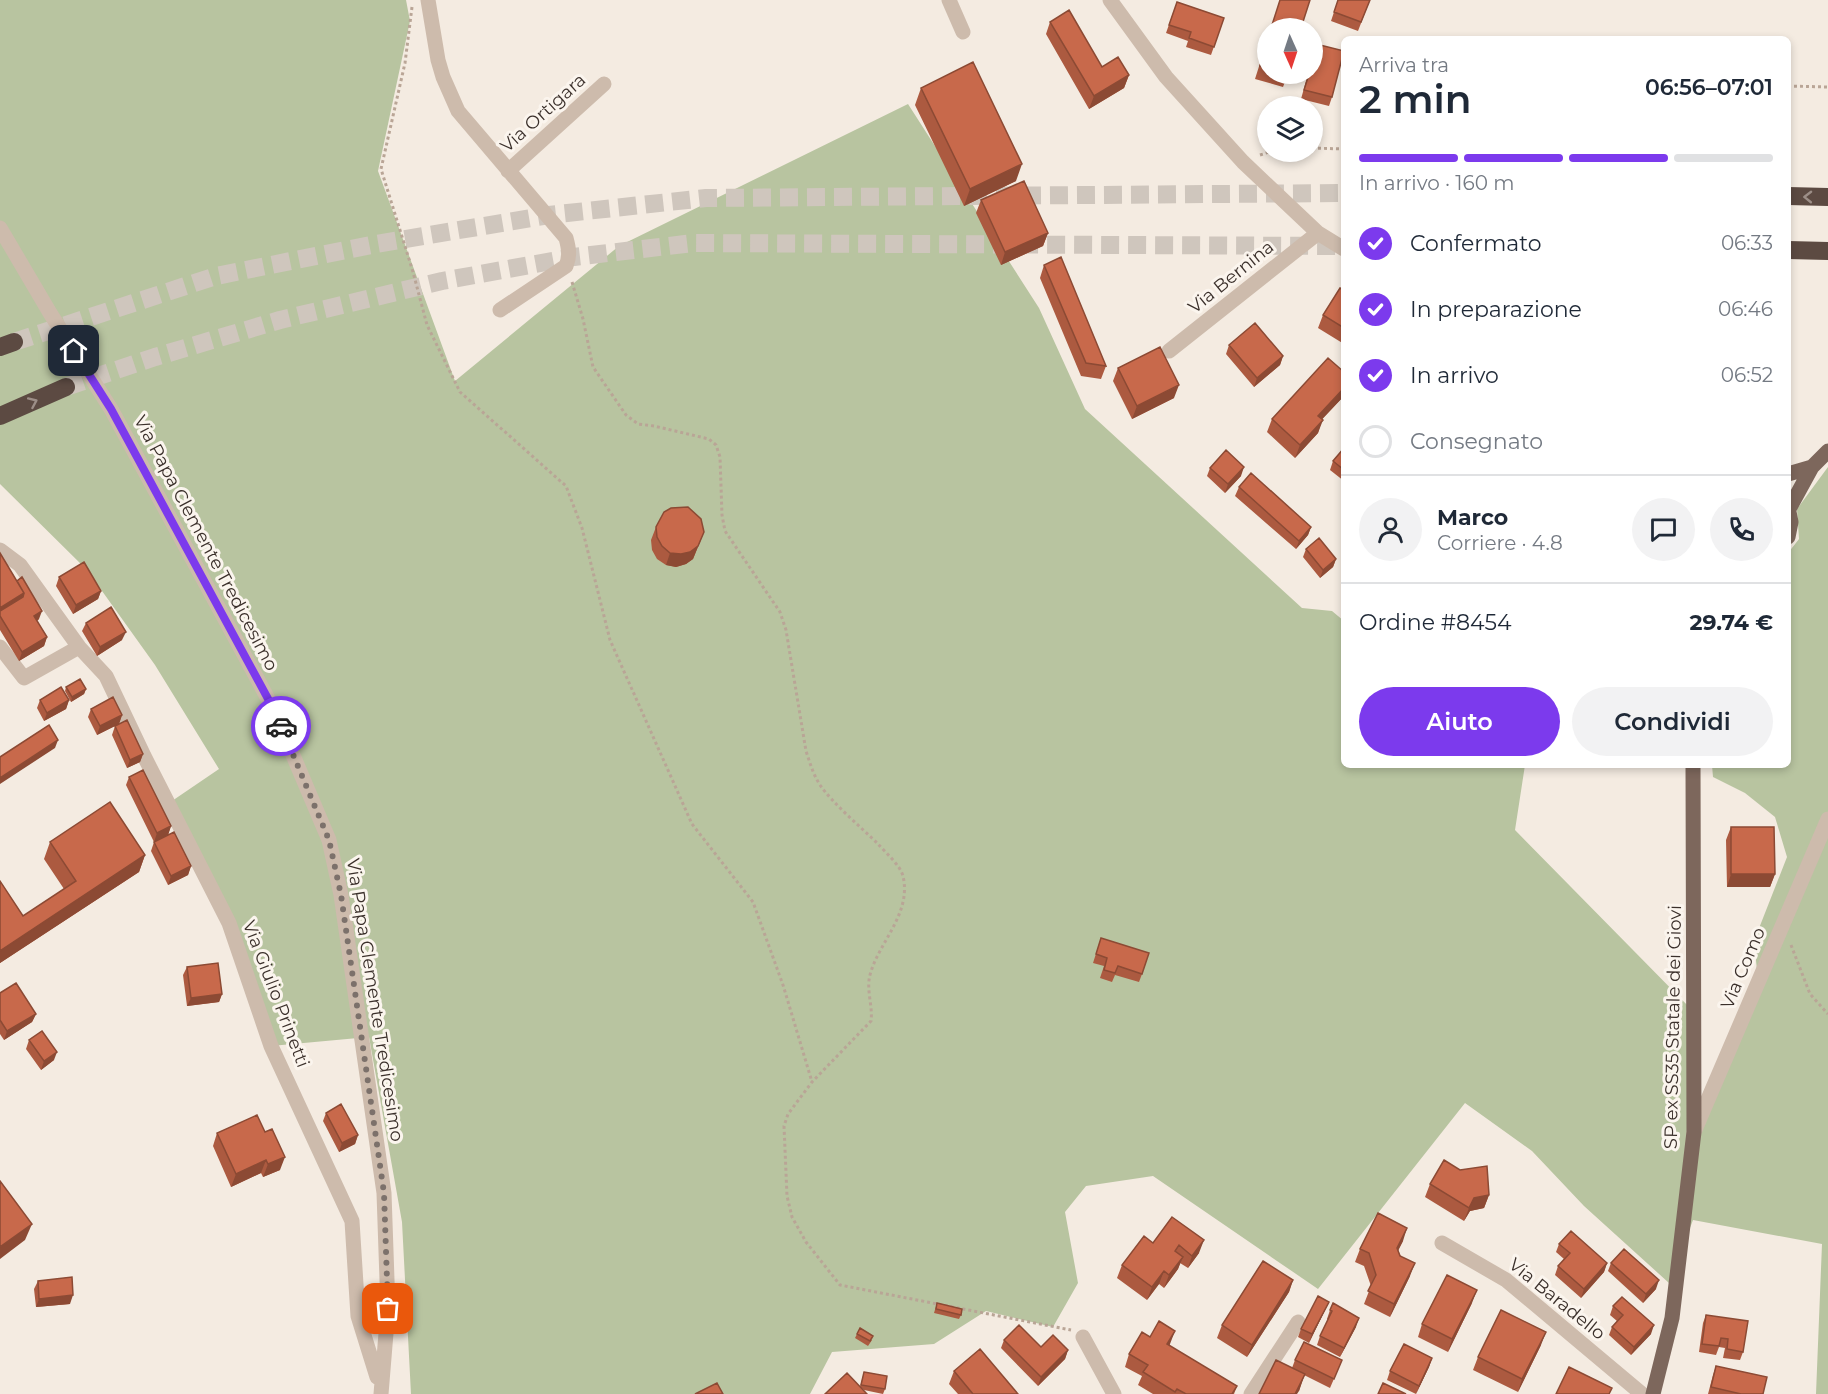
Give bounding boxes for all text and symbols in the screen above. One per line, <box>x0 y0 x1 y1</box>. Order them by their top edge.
north arrow <box>1257 18 1323 84</box>
map controls <box>1257 18 1323 162</box>
text: Arriva tra <box>1359 53 1449 77</box>
street label: Via Ortigara <box>496 69 590 157</box>
text: 06:56–07:01 <box>1645 74 1773 101</box>
text: 2 min <box>1359 75 1472 123</box>
button: layers <box>1257 96 1323 162</box>
text: In arrivo · 160 m <box>1359 171 1514 195</box>
one-way arrow <box>1803 190 1812 203</box>
icon: check <box>1359 227 1392 260</box>
text: Confermato <box>1410 230 1542 257</box>
text: 06:33 <box>1721 231 1773 255</box>
street label: Via Bernina <box>1184 236 1278 318</box>
icon: check <box>1359 293 1392 326</box>
text: In preparazione <box>1410 296 1582 323</box>
text: 06:46 <box>1718 297 1773 321</box>
pin <box>48 325 99 376</box>
icon: home <box>57 334 90 367</box>
icon: check <box>1359 359 1392 392</box>
text: In arrivo <box>1410 362 1499 389</box>
text: 06:52 <box>1721 363 1773 387</box>
one-way arrow <box>26 397 37 409</box>
street label: Via Papa Clemente Tredicesimo <box>129 411 283 675</box>
text: Consegnato <box>1410 428 1543 455</box>
button: person <box>1359 498 1422 561</box>
button: chat <box>1632 498 1695 561</box>
button: phone <box>1710 498 1773 561</box>
text: Marco <box>1437 504 1508 531</box>
text: Corriere · 4.8 <box>1437 531 1563 555</box>
text: Ordine #8454 <box>1359 609 1512 636</box>
text: 29.74 € <box>1689 609 1773 636</box>
button: Aiuto <box>1359 687 1560 756</box>
button: Condividi <box>1572 687 1773 756</box>
courier <box>251 696 311 756</box>
icon: car <box>265 710 298 743</box>
street label: Via Papa Clemente Tredicesimo <box>342 857 408 1143</box>
street label: SP ex SS35 Statale dei Giovi <box>1660 905 1686 1149</box>
street label: Via Giulio Prinetti <box>238 917 314 1071</box>
street label: Via Como <box>1716 924 1770 1012</box>
street label: Via Baradello <box>1504 1253 1610 1345</box>
pin <box>362 1283 413 1334</box>
icon: bag <box>371 1292 404 1325</box>

